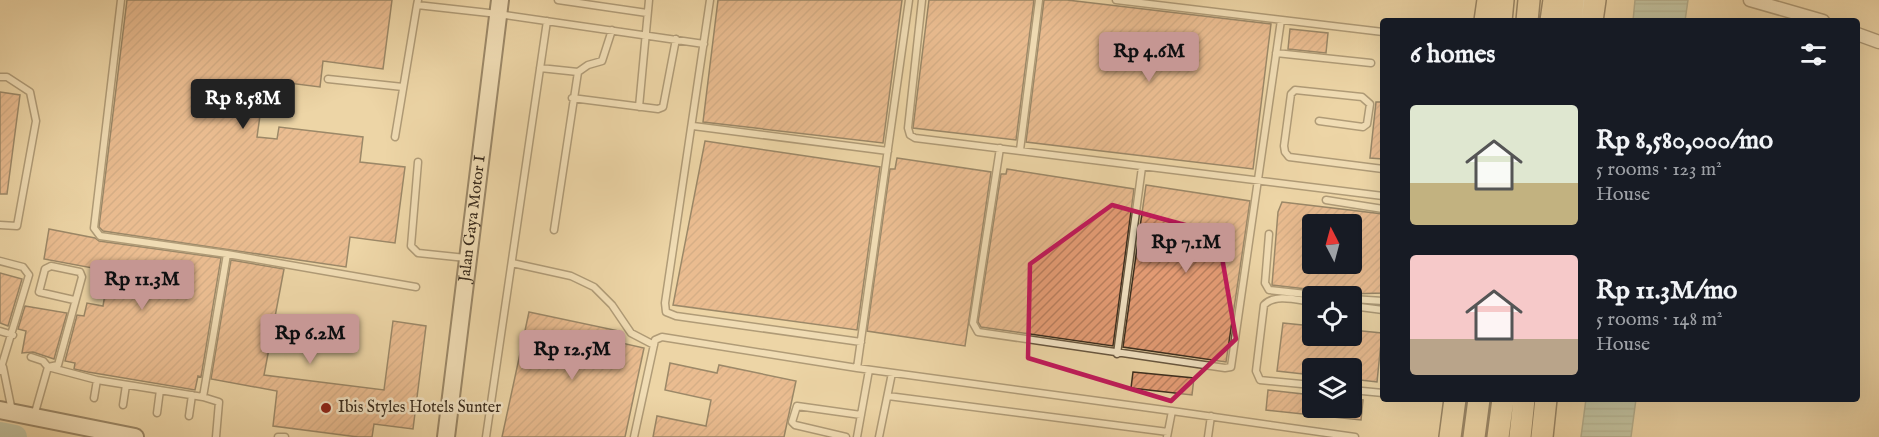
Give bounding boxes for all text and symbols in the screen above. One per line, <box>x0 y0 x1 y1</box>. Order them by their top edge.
pin: Rp 4.6M <box>1094 32 1204 83</box>
text: 6 homes <box>1410 38 1495 71</box>
icon: filters <box>1797 38 1830 71</box>
text: Rp 4.6M <box>1113 39 1185 64</box>
pin: Rp 8.58M <box>181 79 305 130</box>
text: Rp 8.58M <box>205 86 281 111</box>
text: Rp 8,580,000/mo <box>1596 124 1773 157</box>
icon: home <box>1458 129 1530 201</box>
street label: Jalan Gaya Motor I <box>455 154 491 285</box>
text: 5 rooms · 123 m² <box>1596 157 1722 182</box>
text: House <box>1596 182 1650 207</box>
north arrow <box>1302 214 1362 274</box>
map controls <box>1302 214 1362 418</box>
pin: Rp 7.1M <box>1131 223 1241 274</box>
text: Rp 7.1M <box>1151 230 1221 255</box>
pin: Rp 11.3M <box>80 260 204 311</box>
text: Rp 11.3M <box>104 267 180 292</box>
text: Rp 11.3M/mo <box>1596 274 1737 307</box>
icon: home <box>1458 279 1530 351</box>
button: locate <box>1302 286 1362 346</box>
text: 5 rooms · 148 m² <box>1596 307 1723 332</box>
pin: Rp 6.2M <box>255 314 365 365</box>
text: Rp 6.2M <box>274 321 346 346</box>
pin: Rp 12.5M <box>510 330 634 381</box>
text: House <box>1596 332 1650 357</box>
text: Rp 12.5M <box>533 337 611 362</box>
button: layers <box>1302 358 1362 418</box>
place label: Ibis Styles Hotels Sunter <box>338 398 501 418</box>
marker: Ibis Styles Hotels Sunter <box>319 401 333 415</box>

